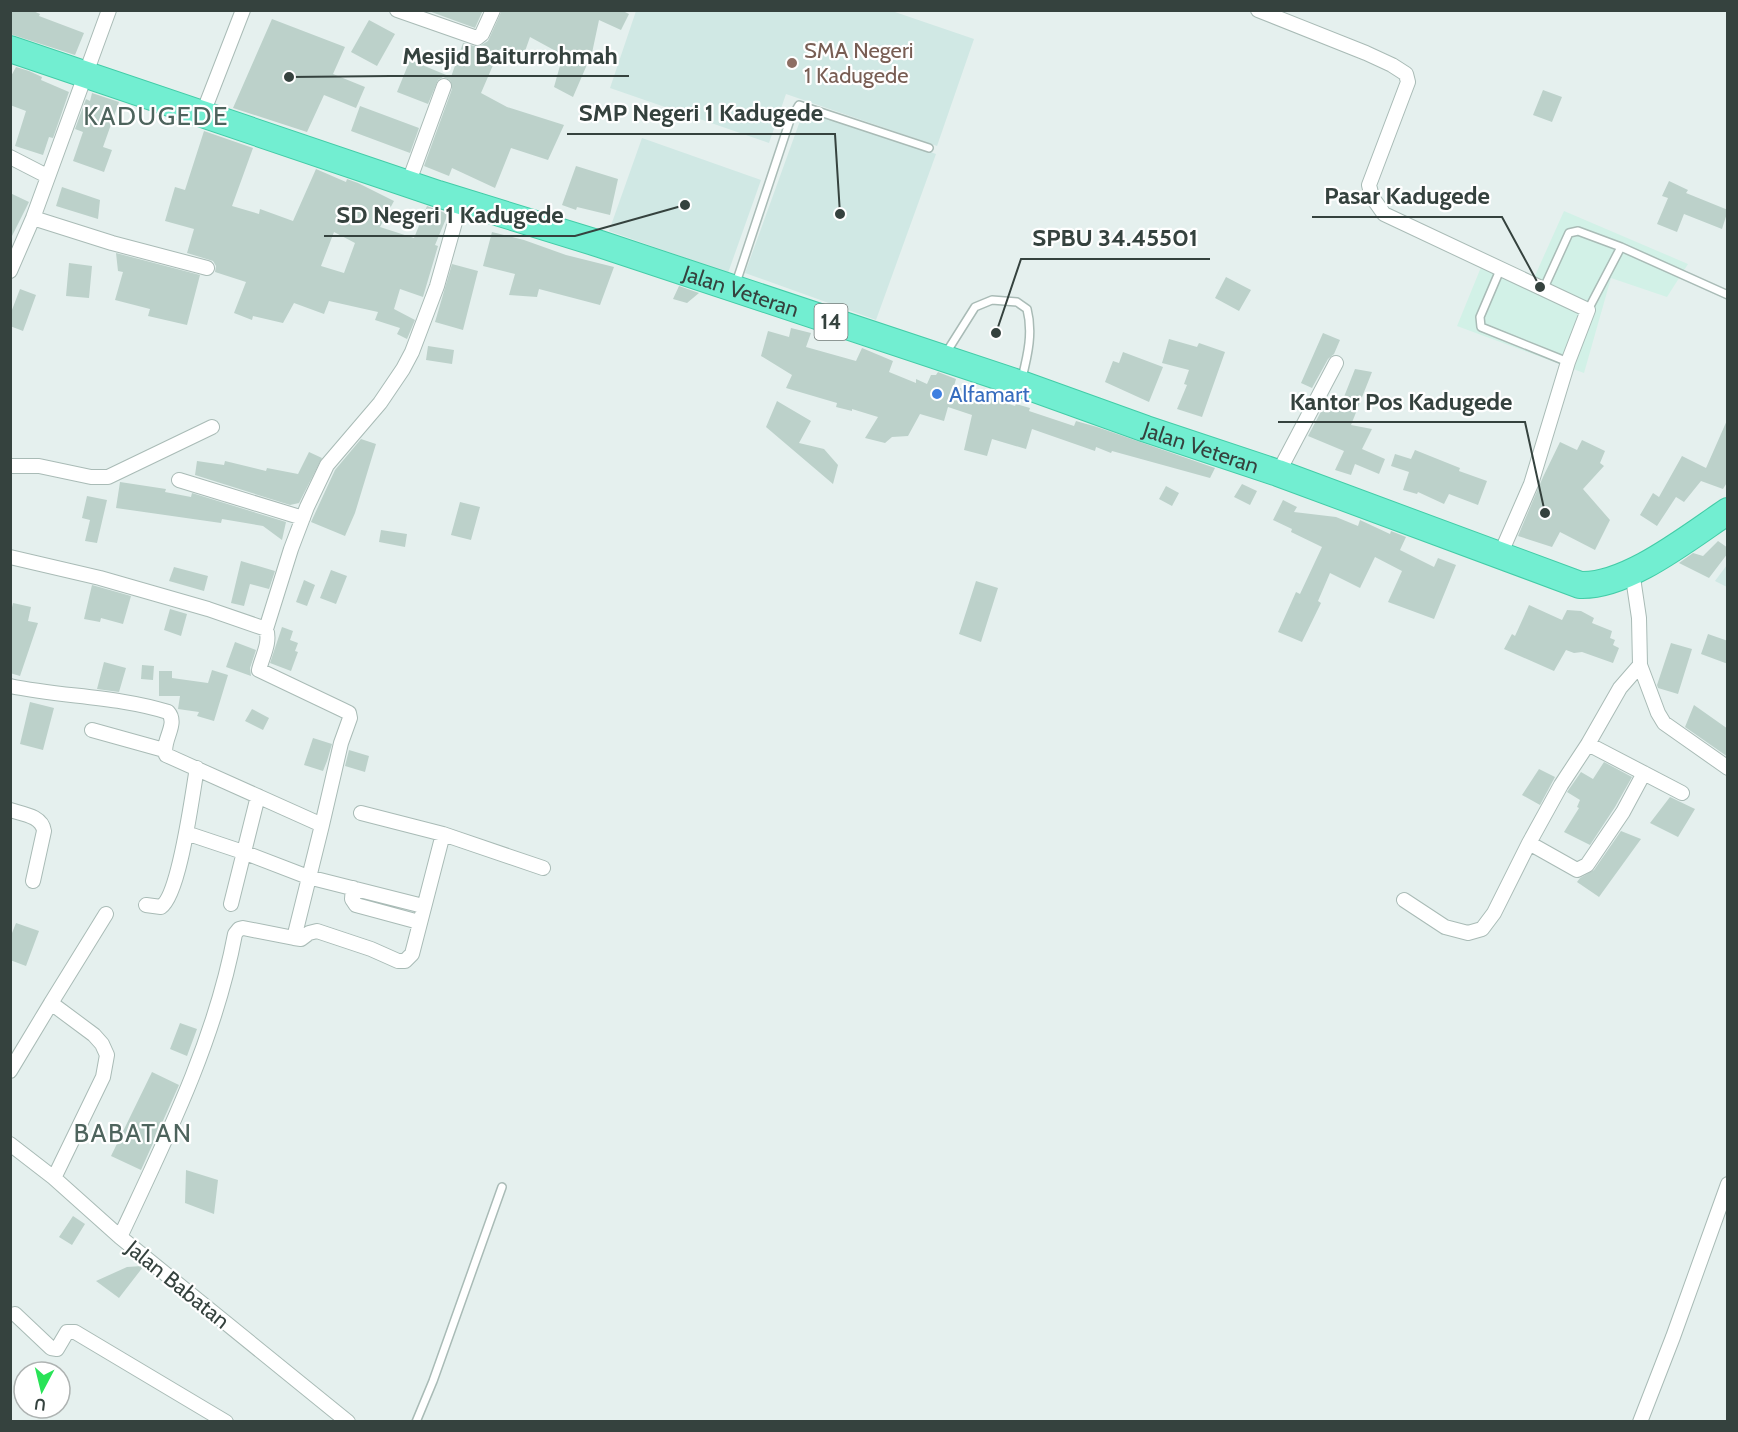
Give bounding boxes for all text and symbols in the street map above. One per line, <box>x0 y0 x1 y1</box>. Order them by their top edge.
callout: Mesjid Baiturrohmah <box>390 34 629 76</box>
place label: SMA Negeri 1 Kadugede <box>804 37 914 89</box>
text: Mesjid Baiturrohmah <box>402 41 618 70</box>
marker: SMA Negeri 1 Kadugede <box>785 56 799 70</box>
callout: SMP Negeri 1 Kadugede <box>567 92 835 134</box>
text: SMP Negeri 1 Kadugede <box>579 98 823 127</box>
district label: KADUGEDE <box>83 100 229 132</box>
callout: Pasar Kadugede <box>1312 175 1502 217</box>
text: Pasar Kadugede <box>1324 181 1490 210</box>
callout: SD Negeri 1 Kadugede <box>324 194 575 236</box>
text: SD Negeri 1 Kadugede <box>336 200 564 229</box>
callout: SPBU 34.45501 <box>1021 217 1210 259</box>
text: SPBU 34.45501 <box>1032 223 1198 252</box>
street label: Jalan Veteran <box>678 259 802 323</box>
road number: 14 <box>814 304 848 340</box>
callout: Kantor Pos Kadugede <box>1278 380 1525 422</box>
place label: Alfamart <box>949 381 1030 408</box>
marker: Alfamart <box>930 387 944 401</box>
text: Kantor Pos Kadugede <box>1290 387 1512 416</box>
street label: Jalan Veteran <box>1138 416 1262 480</box>
district label: BABATAN <box>74 1117 192 1149</box>
street label: Jalan Babatan <box>120 1234 235 1334</box>
north arrow <box>12 1360 72 1420</box>
text: U <box>33 1394 47 1415</box>

